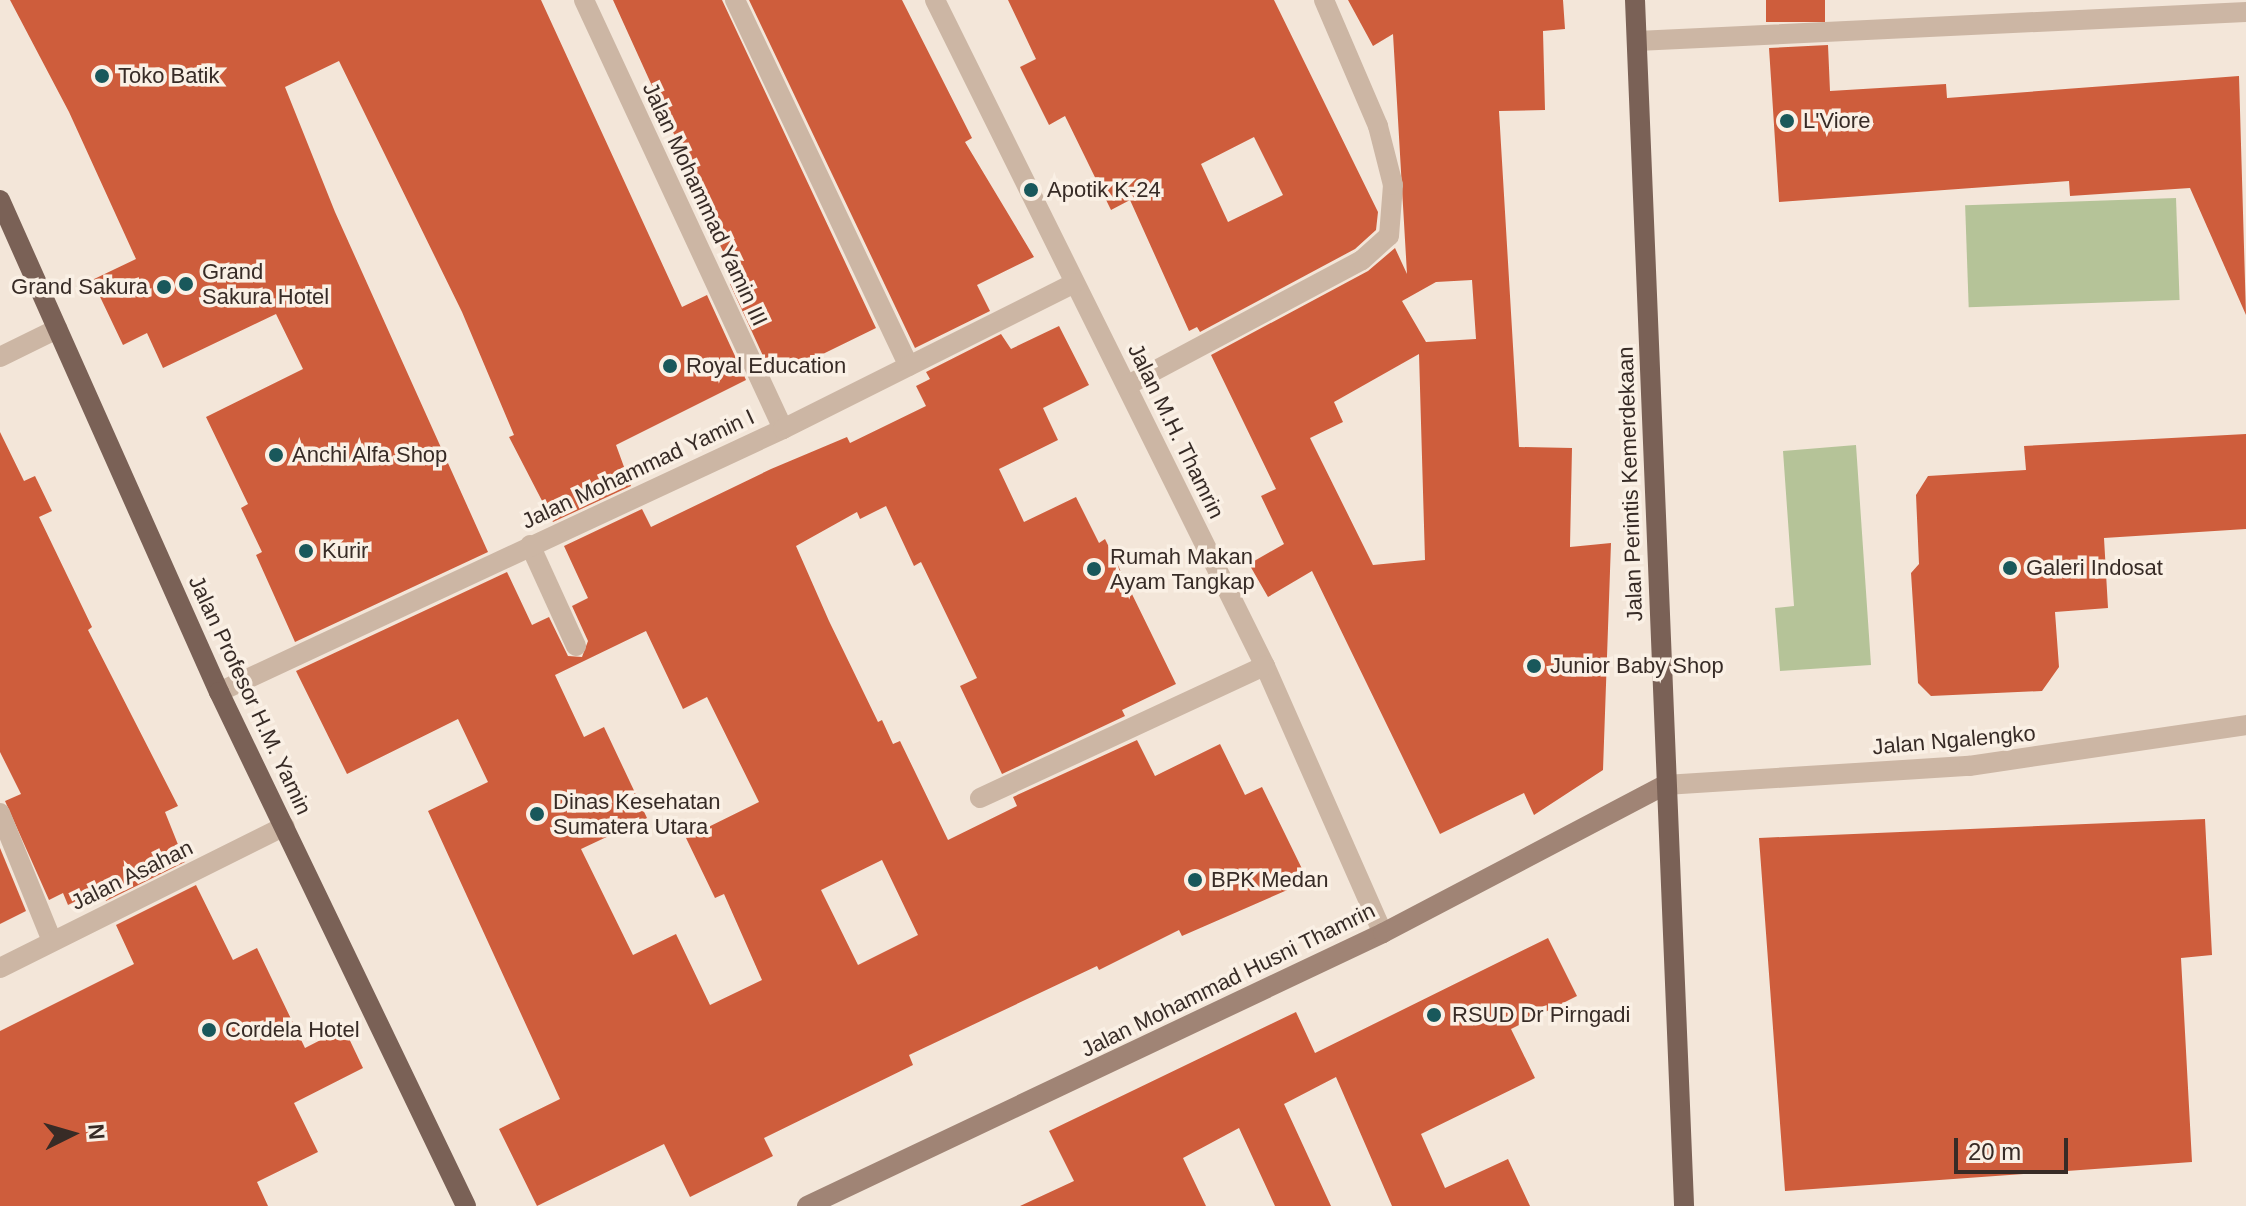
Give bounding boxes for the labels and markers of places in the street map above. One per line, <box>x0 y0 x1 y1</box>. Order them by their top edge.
place label: Toko Batik <box>118 63 219 89</box>
marker: Toko Batik <box>93 67 111 85</box>
place label: L'Viore <box>1803 108 1870 134</box>
marker: L'Viore <box>1778 112 1796 130</box>
place label: Apotik K-24 <box>1047 177 1161 203</box>
marker: Apotik K-24 <box>1022 181 1040 199</box>
place label: Grand Sakura Hotel <box>202 258 329 310</box>
place label: Grand Sakura <box>11 274 148 300</box>
marker: Grand Sakura Hotel <box>177 275 195 293</box>
marker: Grand Sakura <box>155 278 173 296</box>
place label: Royal Education <box>686 353 846 379</box>
marker: Royal Education <box>661 357 679 375</box>
place label: Anchi Alfa Shop <box>292 442 449 468</box>
marker: Anchi Alfa Shop <box>267 446 285 464</box>
place label: Kurir <box>322 538 368 564</box>
marker: Kurir <box>297 542 315 560</box>
place label: Rumah Makan Ayam Tangkap <box>1110 543 1255 594</box>
place label: Galeri Indosat <box>2026 555 2163 581</box>
marker: Galeri Indosat <box>2001 559 2019 577</box>
marker: Rumah Makan Ayam Tangkap <box>1085 560 1103 578</box>
place label: Junior Baby Shop <box>1550 653 1724 679</box>
marker: Junior Baby Shop <box>1525 657 1543 675</box>
place label: Dinas Kesehatan Sumatera Utara <box>553 788 721 840</box>
marker: Dinas Kesehatan Sumatera Utara <box>528 805 546 823</box>
place label: BPK Medan <box>1211 867 1328 893</box>
marker: BPK Medan <box>1186 871 1204 889</box>
place label: RSUD Dr Pirngadi <box>1452 1002 1630 1028</box>
marker: RSUD Dr Pirngadi <box>1423 1004 1445 1026</box>
place label: Cordela Hotel <box>225 1017 360 1043</box>
marker: Cordela Hotel <box>200 1021 218 1039</box>

